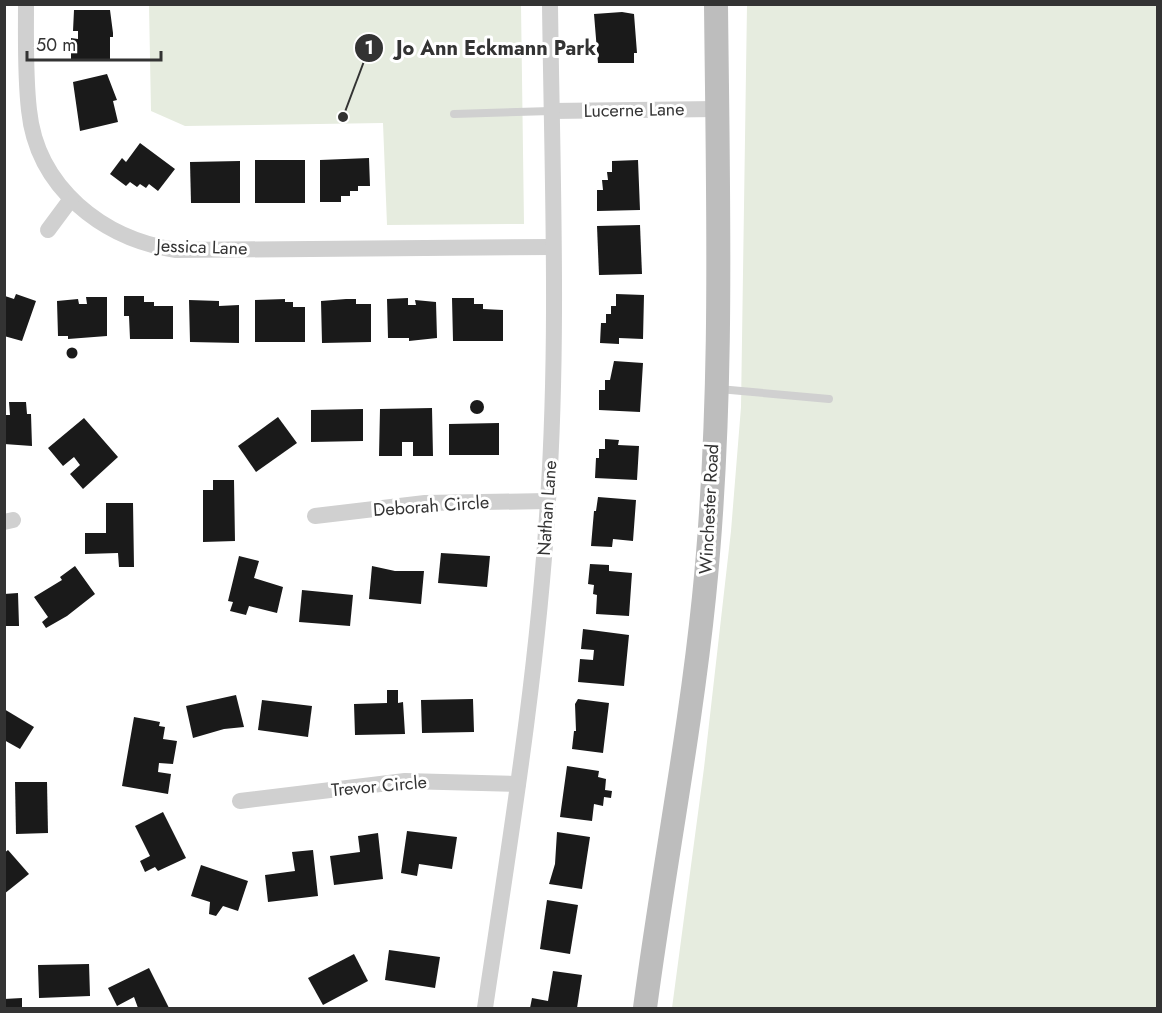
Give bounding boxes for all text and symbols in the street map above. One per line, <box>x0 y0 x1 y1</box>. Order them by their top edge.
scale bar <box>27 24 160 62</box>
callout: Jo Ann Eckmann Park <box>354 29 608 67</box>
text: 50 m <box>36 32 76 58</box>
text: Jo Ann Eckmann Park <box>392 34 597 63</box>
text: 1 <box>364 35 374 61</box>
street label: Lucerne Lane <box>583 96 685 124</box>
street label: Jessica Lane <box>154 232 248 262</box>
street label: Winchester Road <box>693 443 725 575</box>
street label: Nathan Lane <box>531 460 563 556</box>
street label: Deborah Circle <box>372 489 490 523</box>
street label: Trevor Circle <box>330 769 428 803</box>

